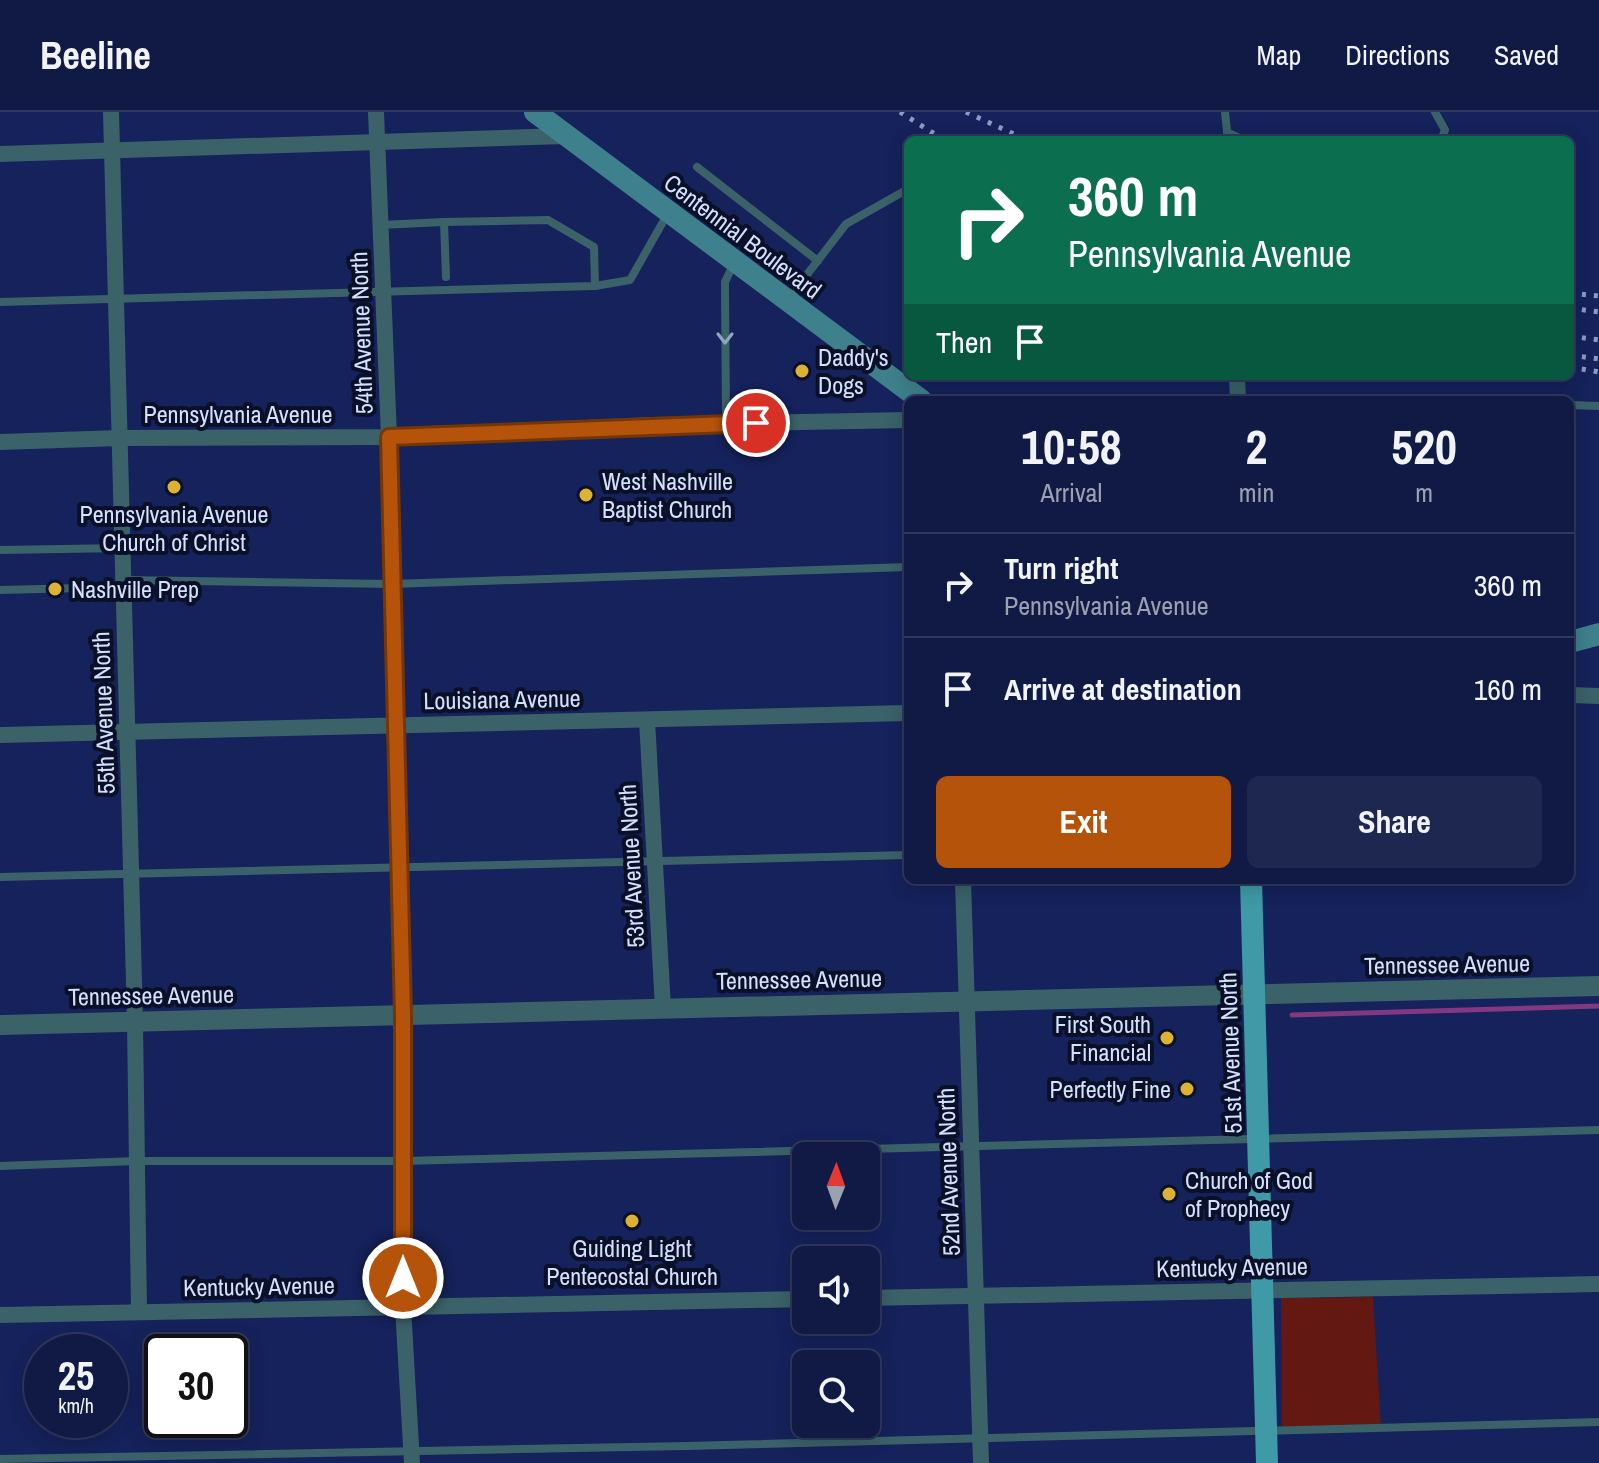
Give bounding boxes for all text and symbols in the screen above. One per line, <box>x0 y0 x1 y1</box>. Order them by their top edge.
text: Beeline <box>40 30 151 81</box>
text: Map <box>1257 36 1301 74</box>
text: Directions <box>1345 36 1450 74</box>
text: Saved <box>1494 36 1559 74</box>
text: 360 m <box>1068 158 1198 233</box>
street label: Centennial Boulevard <box>658 166 828 306</box>
icon: right <box>936 168 1040 272</box>
text: Pennsylvania Avenue <box>1068 230 1351 278</box>
street label: 54th Avenue North <box>342 251 380 415</box>
icon: arrive <box>1008 320 1052 364</box>
text: Then <box>936 322 992 362</box>
one-way arrow <box>716 332 734 345</box>
place label: Daddy's Dogs <box>818 341 889 401</box>
marker: Daddy's Dogs <box>793 362 811 380</box>
pin <box>722 389 790 457</box>
street label: Pennsylvania Avenue <box>144 398 332 430</box>
icon: arrive <box>734 401 778 445</box>
text: 10:58 <box>1021 414 1122 479</box>
text: 2 <box>1246 414 1267 479</box>
text: 520 <box>1391 414 1457 479</box>
place label: West Nashville Baptist Church <box>602 465 733 525</box>
text: Arrival <box>1041 475 1102 510</box>
text: min <box>1239 475 1274 510</box>
text: m <box>1415 475 1433 510</box>
marker: Pennsylvania Avenue Church of Christ <box>165 478 183 496</box>
marker: West Nashville Baptist Church <box>577 486 595 504</box>
place label: Pennsylvania Avenue Church of Christ <box>80 498 268 558</box>
text: Turn right <box>1004 548 1118 588</box>
icon: right <box>936 563 980 607</box>
text: 360 m <box>1474 565 1542 605</box>
place label: Nashville Prep <box>71 573 199 605</box>
marker: Nashville Prep <box>46 580 64 598</box>
text: Pennsylvania Avenue <box>1004 588 1209 623</box>
street label: 55th Avenue North <box>84 631 122 795</box>
icon: arrive <box>936 667 980 711</box>
text: Arrive at destination <box>1004 669 1242 709</box>
text: 160 m <box>1474 669 1542 709</box>
street label: Louisiana Avenue <box>423 682 581 716</box>
button: Exit <box>936 776 1231 868</box>
button: Share <box>1247 776 1542 868</box>
street label: 53rd Avenue North <box>611 783 651 949</box>
street label: Tennessee Avenue <box>1364 947 1530 981</box>
street label: Tennessee Avenue <box>716 962 882 996</box>
street label: 51st Avenue North <box>1211 972 1249 1134</box>
street label: Tennessee Avenue <box>68 978 234 1012</box>
place label: First South Financial <box>1055 1008 1151 1068</box>
marker: First South Financial <box>1158 1029 1176 1047</box>
place label: Perfectly Fine <box>1050 1073 1171 1105</box>
marker: Perfectly Fine <box>1178 1080 1196 1098</box>
street label: 52nd Avenue North <box>929 1087 967 1257</box>
north arrow <box>792 1142 880 1230</box>
map controls <box>792 1142 880 1438</box>
place label: Church of God of Prophecy <box>1185 1164 1313 1224</box>
marker: Church of God of Prophecy <box>1160 1185 1178 1203</box>
marker: Guiding Light Pentecostal Church <box>623 1212 641 1230</box>
place label: Guiding Light Pentecostal Church <box>546 1232 718 1292</box>
position arrow <box>361 1236 445 1320</box>
button: sound <box>792 1246 880 1334</box>
street label: Kentucky Avenue <box>1156 1250 1308 1284</box>
street label: Kentucky Avenue <box>183 1269 335 1303</box>
speed limit sign: 30 <box>144 1334 248 1438</box>
text: 25 <box>58 1349 94 1402</box>
button: search <box>792 1350 880 1438</box>
text: km/h <box>58 1392 94 1419</box>

